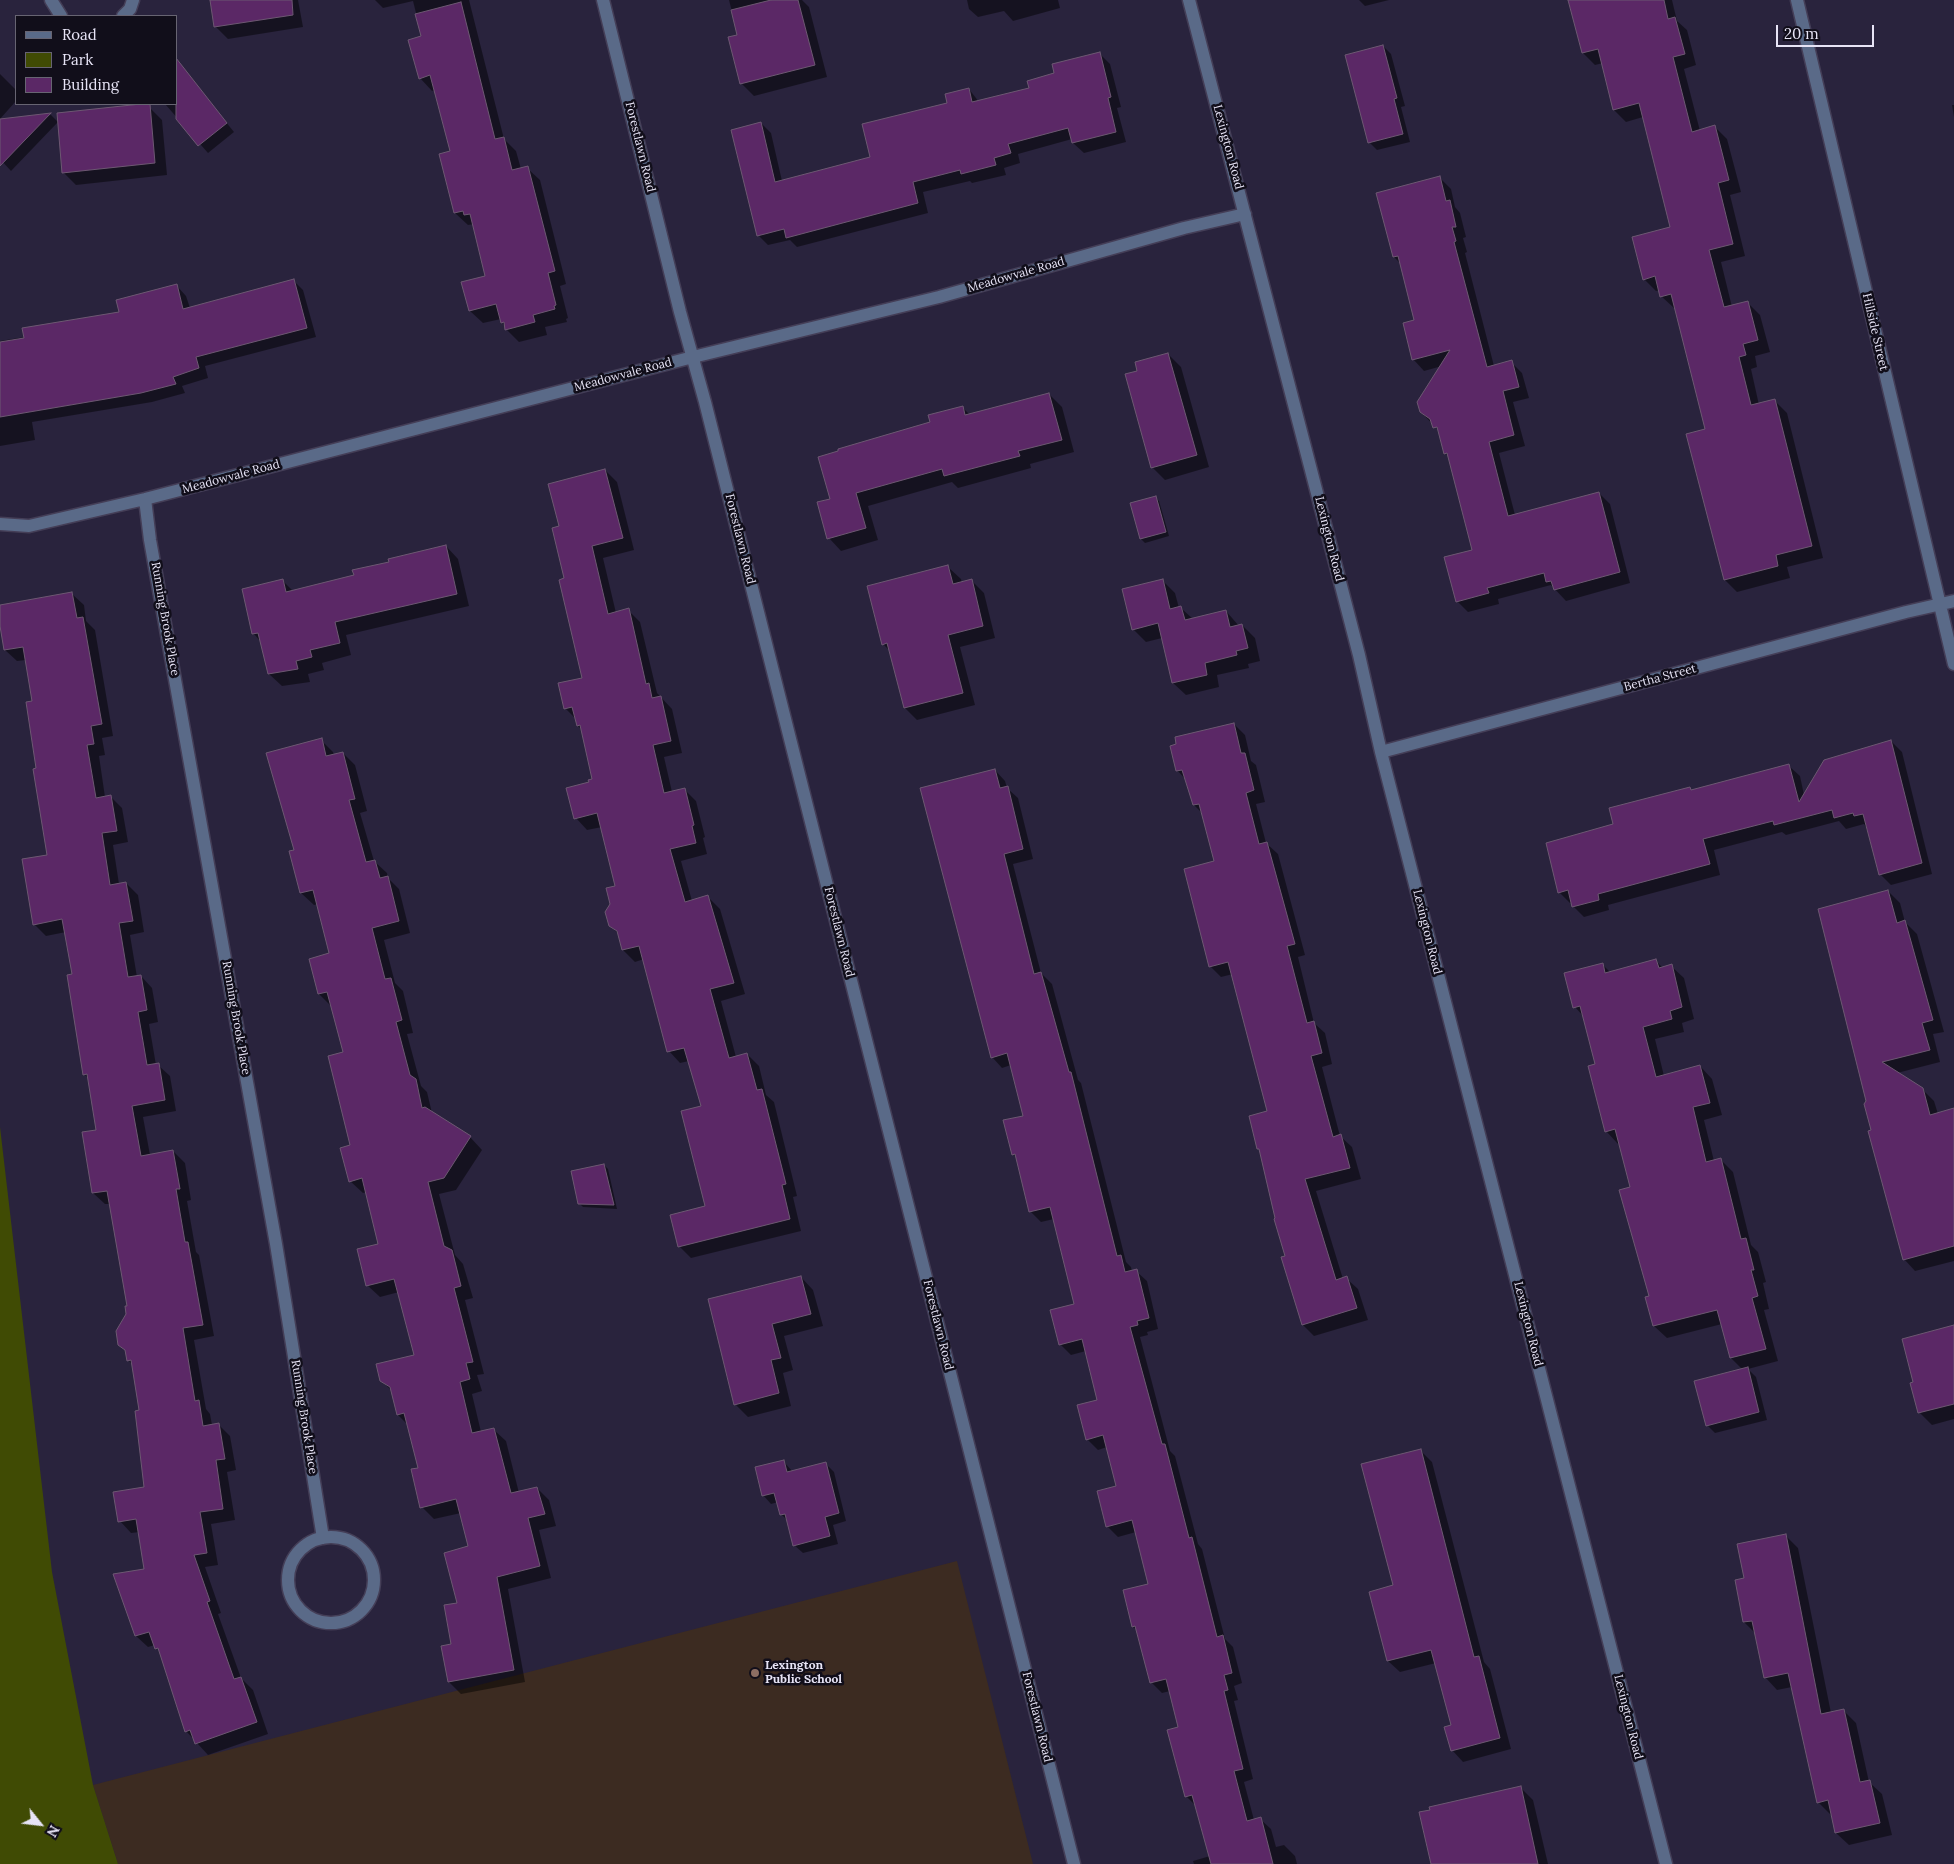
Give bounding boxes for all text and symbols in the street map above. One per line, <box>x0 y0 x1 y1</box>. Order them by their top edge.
legend <box>15 15 178 105</box>
scale bar <box>1779 15 1876 47</box>
text: 20 m <box>1784 24 1819 43</box>
text: Road <box>62 25 97 44</box>
text: Park <box>62 50 93 69</box>
text: Building <box>62 75 119 94</box>
street label: Forestlawn Road <box>622 100 658 194</box>
street label: Lexington Road <box>1210 103 1246 191</box>
street label: Meadowvale Road <box>966 254 1066 296</box>
street label: Hillside Street <box>1859 292 1891 372</box>
street label: Meadowvale Road <box>573 355 673 395</box>
street label: Meadowvale Road <box>181 457 281 497</box>
street label: Forestlawn Road <box>722 492 758 586</box>
street label: Lexington Road <box>1311 495 1347 583</box>
street label: Running Brook Place <box>148 561 182 677</box>
street label: Bertha Street <box>1622 661 1698 695</box>
street label: Forestlawn Road <box>821 885 857 979</box>
street label: Lexington Road <box>1409 888 1445 976</box>
street label: Running Brook Place <box>219 960 253 1076</box>
street label: Forestlawn Road <box>920 1278 956 1372</box>
street label: Lexington Road <box>1510 1280 1546 1368</box>
street label: Running Brook Place <box>288 1359 320 1475</box>
place label: Lexington Public School <box>765 1659 842 1687</box>
marker: Lexington Public School <box>749 1667 761 1679</box>
street label: Forestlawn Road <box>1019 1670 1055 1764</box>
street label: Lexington Road <box>1610 1673 1646 1761</box>
north arrow <box>15 1799 65 1849</box>
text: N <box>43 1822 64 1840</box>

